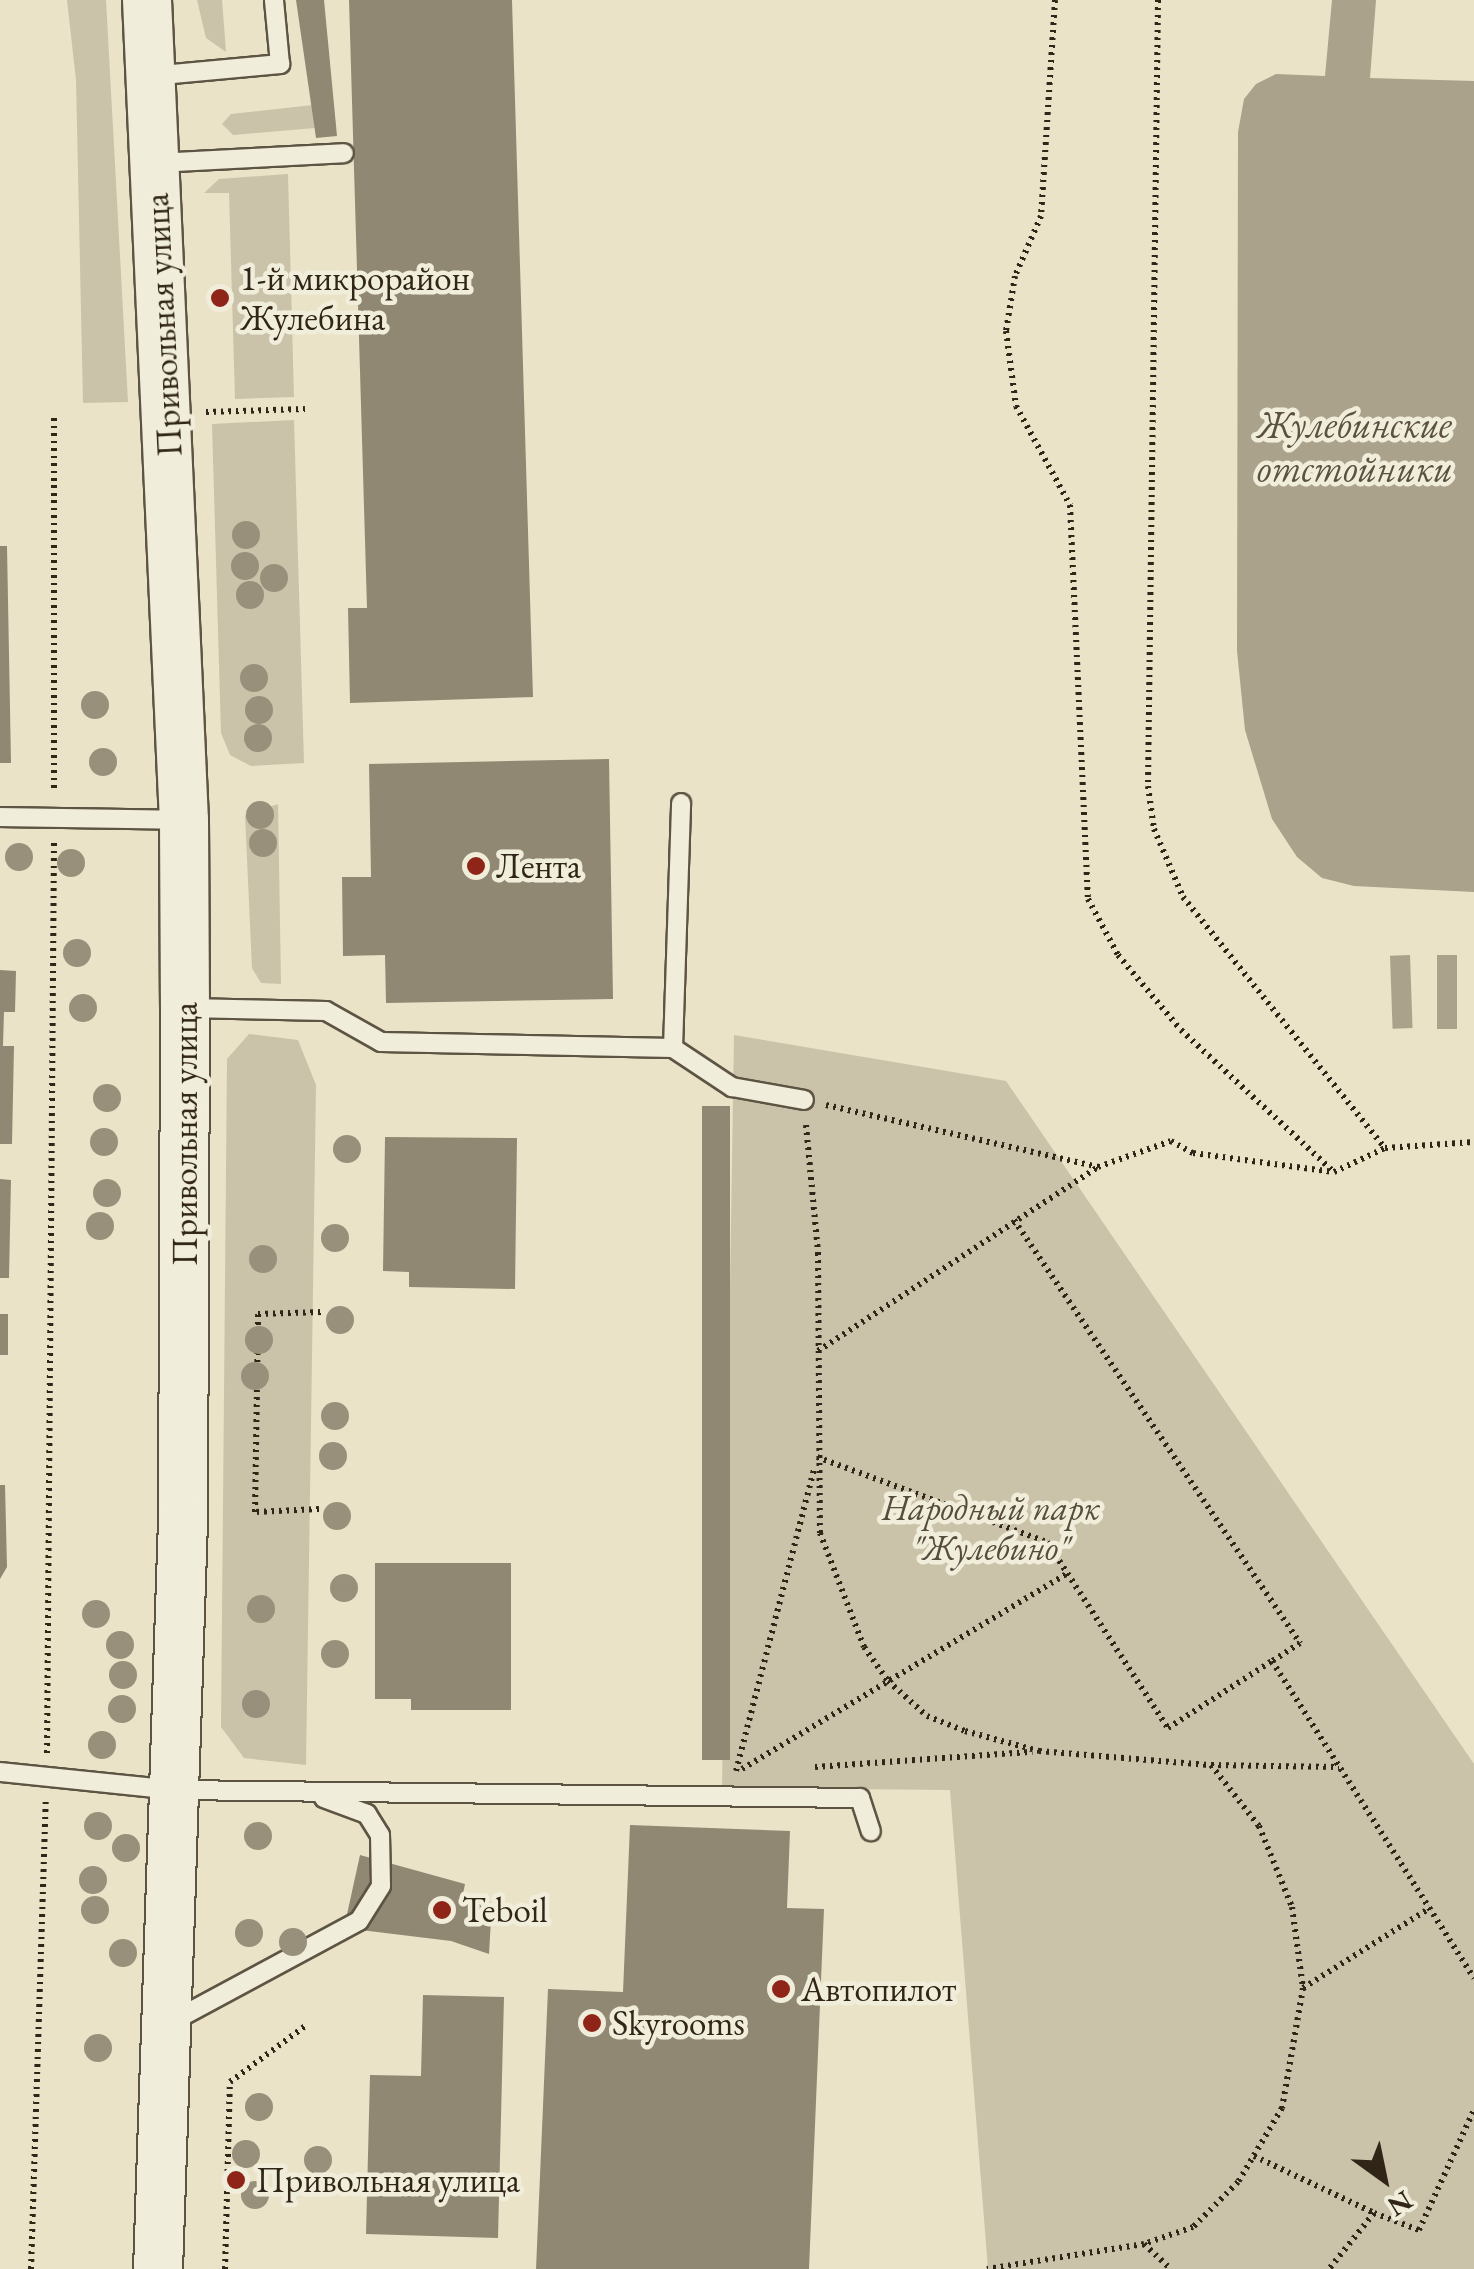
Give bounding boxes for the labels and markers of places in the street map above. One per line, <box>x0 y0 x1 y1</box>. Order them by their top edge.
place label: 1-й микрорайон Жулебина <box>240 257 470 339</box>
marker: 1-й микрорайон Жулебина <box>209 287 231 309</box>
place label: Лента <box>496 845 581 887</box>
marker: Лента <box>465 855 487 877</box>
place label: Teboil <box>462 1889 548 1931</box>
marker: Teboil <box>431 1899 453 1921</box>
place label: Автопилот <box>801 1968 956 2010</box>
marker: Автопилот <box>770 1978 792 2000</box>
place label: Skyrooms <box>612 2002 745 2044</box>
marker: Skyrooms <box>581 2012 603 2034</box>
place label: Привольная улица <box>256 2159 520 2201</box>
marker: Привольная улица <box>225 2169 247 2191</box>

